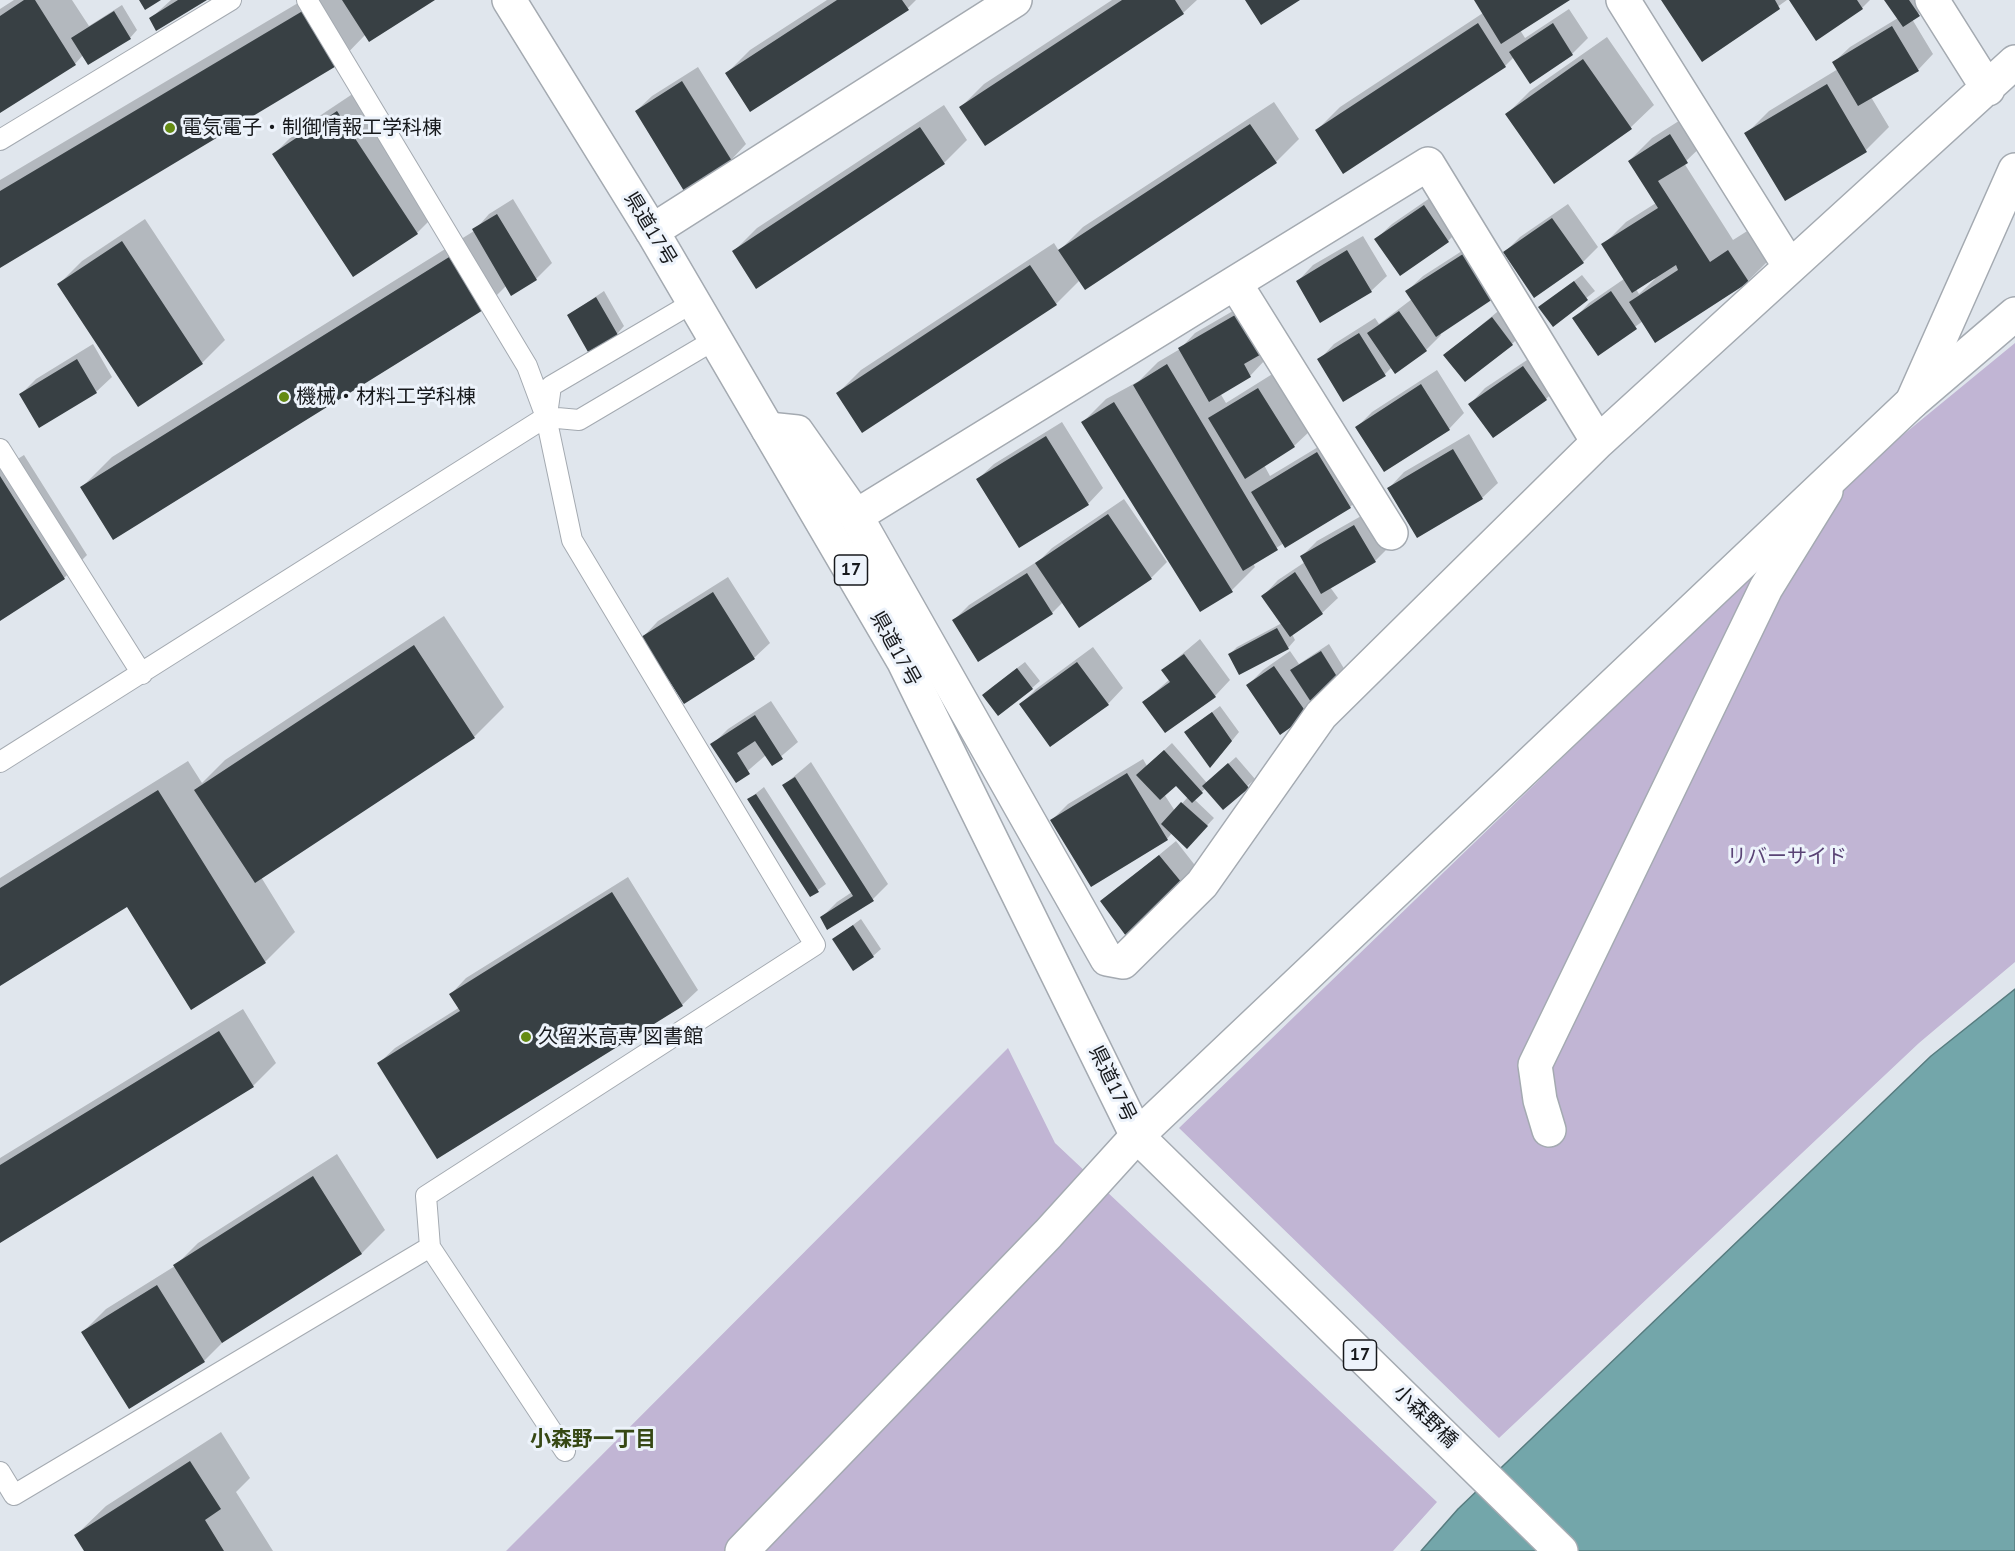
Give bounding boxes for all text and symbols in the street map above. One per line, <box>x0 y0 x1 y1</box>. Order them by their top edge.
place label: 電気電子・制御情報工学科棟 <box>182 116 442 140</box>
marker: 電気電子・制御情報工学科棟 <box>163 121 177 135</box>
street label: 県道17号 <box>619 188 681 270</box>
place label: 機械・材料工学科棟 <box>296 385 476 409</box>
marker: 機械・材料工学科棟 <box>277 390 291 404</box>
road number: 17 <box>834 555 868 585</box>
street label: 県道17号 <box>865 607 925 691</box>
park label: リバーサイド <box>1727 845 1847 869</box>
place label: 久留米高専 図書館 <box>538 1025 703 1049</box>
marker: 久留米高専 図書館 <box>519 1030 533 1044</box>
street label: 県道17号 <box>1083 1042 1141 1126</box>
road number: 17 <box>1344 1340 1376 1370</box>
street label: 小森野橋 <box>1388 1381 1462 1453</box>
district label: 小森野一丁目 <box>530 1427 656 1453</box>

